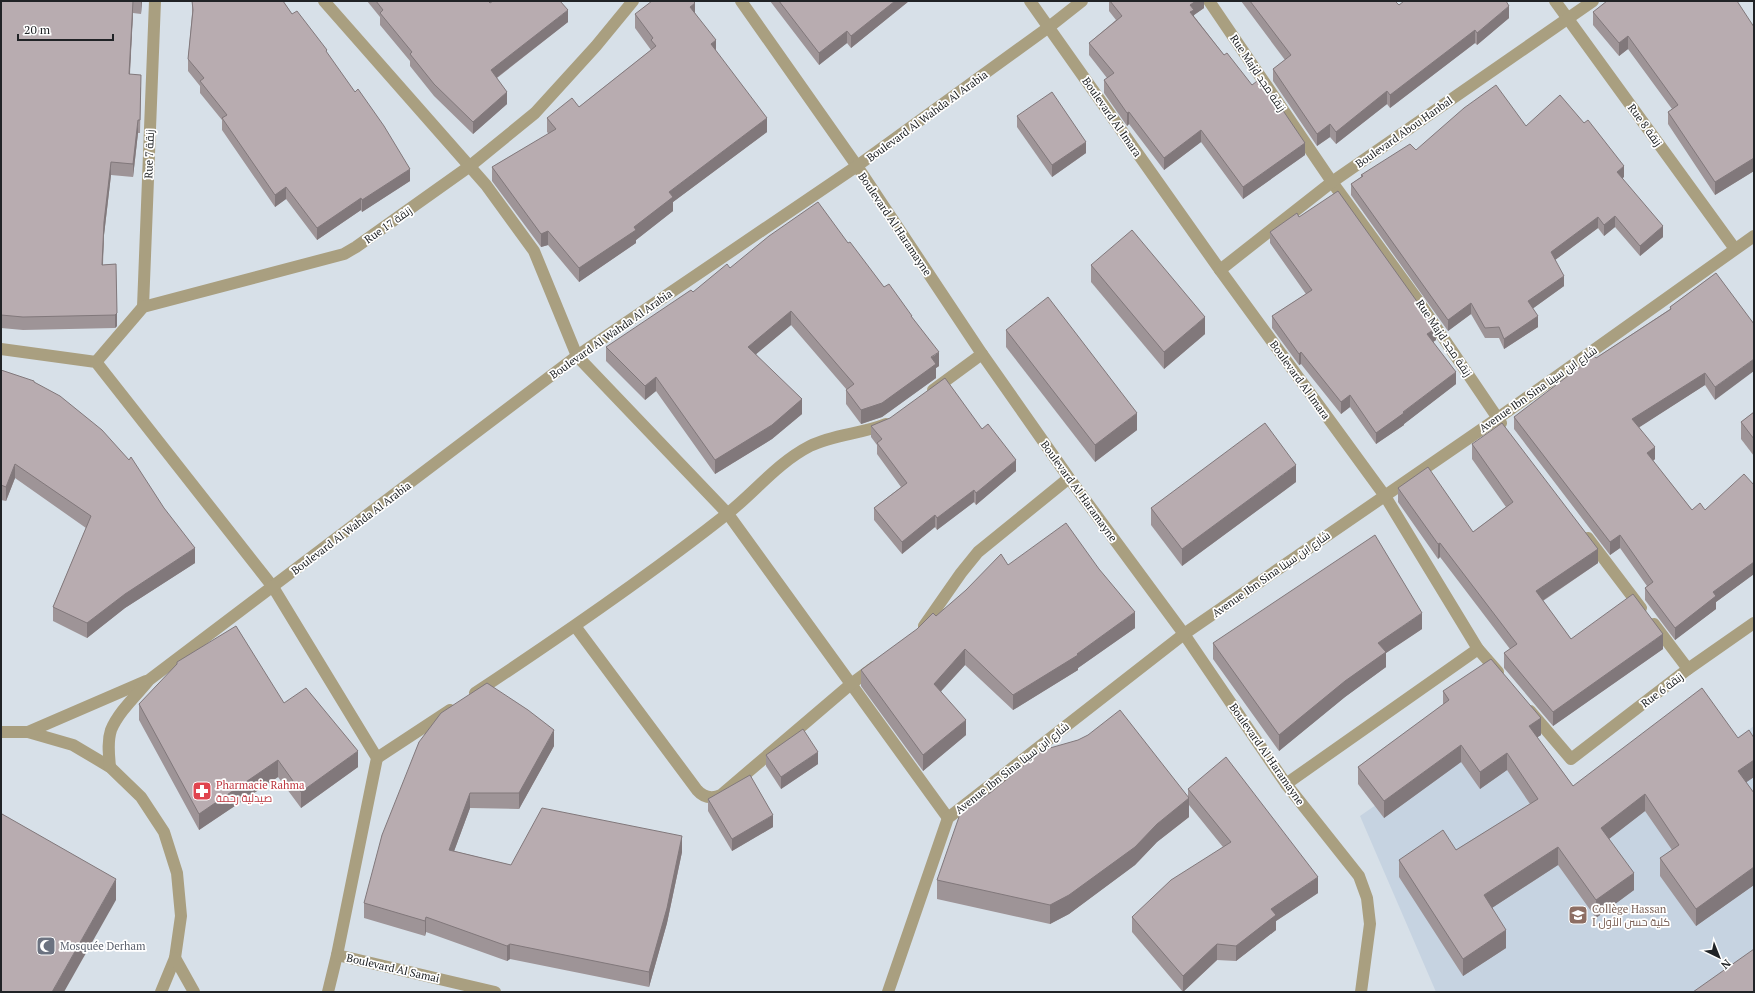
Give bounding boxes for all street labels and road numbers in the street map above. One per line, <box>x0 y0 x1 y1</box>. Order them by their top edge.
street label: Rue Majd زنقة مجد <box>1227 32 1289 114</box>
street label: Boulevard Al Wahda Al Arabia <box>864 67 991 165</box>
street label: Boulevard Al Imara <box>1079 75 1145 160</box>
street label: Boulevard Abou Hanbal <box>1353 93 1455 171</box>
street label: Rue 8 زنقة <box>1625 101 1665 149</box>
street label: Rue 7 زنقة <box>141 129 157 179</box>
street label: Boulevard Al Haramayne <box>855 170 935 279</box>
street label: Rue 17 زنقة <box>361 203 415 247</box>
street label: Boulevard Al Wahda Al Arabia <box>547 286 675 382</box>
street label: Rue Majd زنقة مجد <box>1413 297 1475 379</box>
street label: Boulevard Al Imara <box>1267 338 1334 422</box>
street label: Avenue Ibn Sina شارع ابن سينا <box>1476 343 1600 436</box>
street label: Boulevard Al Haramayne <box>1038 438 1121 545</box>
street label: Boulevard Al Wahda Al Arabia <box>288 478 414 578</box>
street label: Avenue Ibn Sina شارع ابن سينا <box>1209 528 1333 621</box>
street label: Rue 6 زنقة <box>1638 670 1686 710</box>
street label: Boulevard Al Haramayne <box>1226 700 1308 808</box>
street label: Avenue Ibn Sina شارع ابن سينا <box>952 719 1072 818</box>
street label: Boulevard Al Samai <box>345 950 441 986</box>

